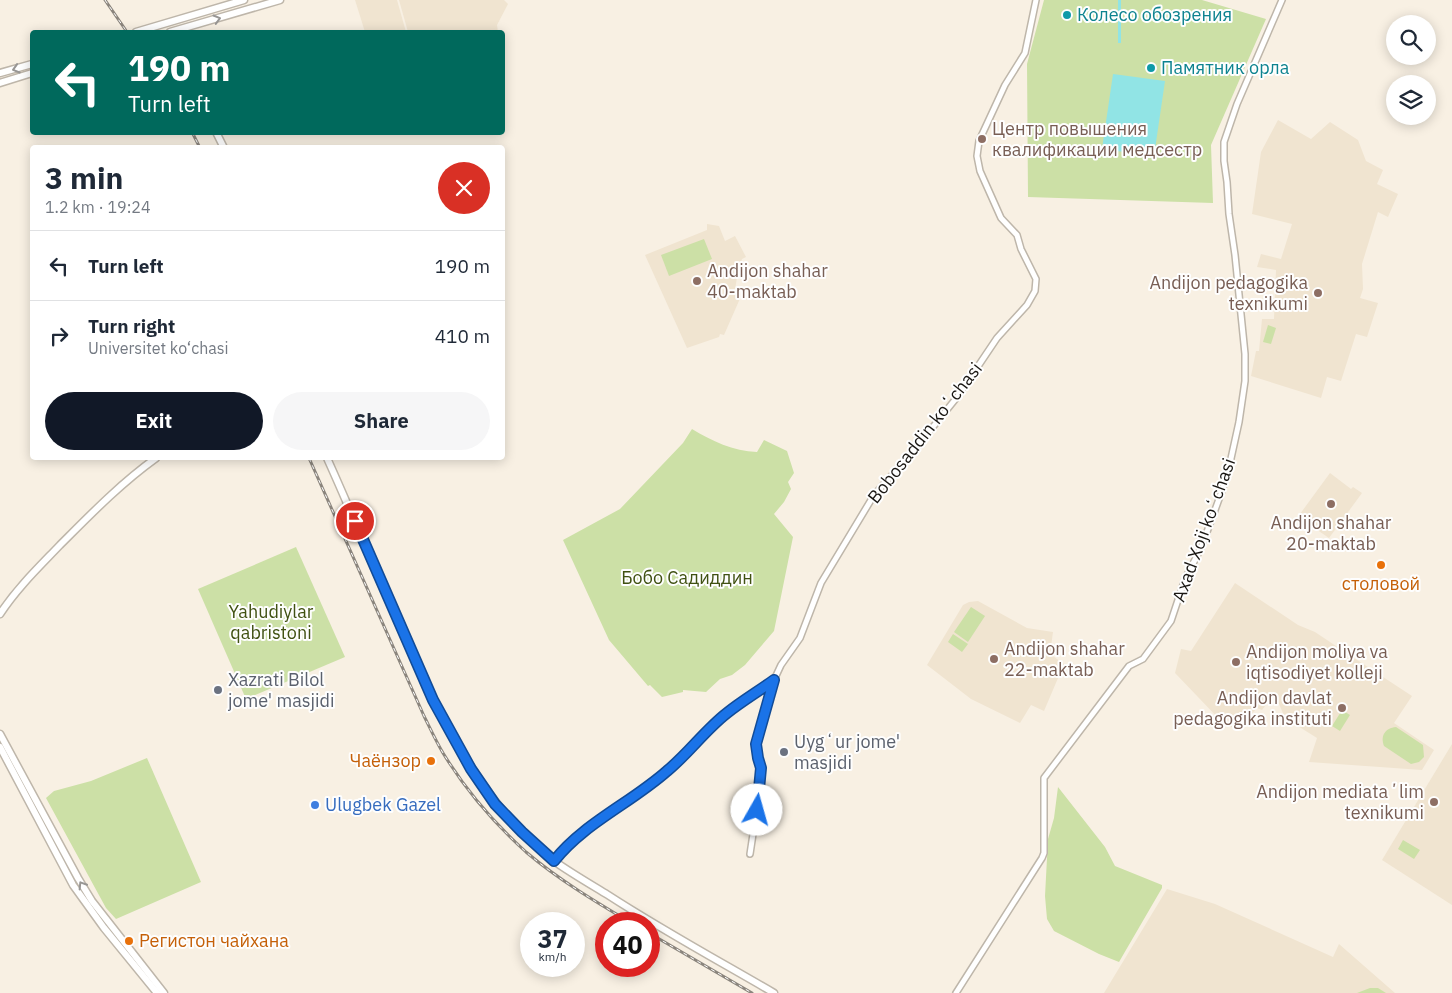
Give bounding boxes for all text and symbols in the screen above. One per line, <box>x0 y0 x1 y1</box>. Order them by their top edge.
place label: Колесо обозрения <box>1077 3 1232 26</box>
marker: Колесо обозрения <box>1061 9 1073 21</box>
one-way arrow <box>212 14 220 24</box>
map controls <box>1386 15 1436 125</box>
button: search <box>1386 15 1436 65</box>
text: 190 m <box>128 45 231 91</box>
icon: left <box>45 50 110 115</box>
place label: Памятник орла <box>1161 56 1290 79</box>
marker: Памятник орла <box>1145 62 1157 74</box>
one-way arrow <box>13 63 21 73</box>
button: layers <box>1386 75 1436 125</box>
text: Turn left <box>128 89 211 118</box>
place label: Центр повышения квалификации медсестр <box>992 117 1202 161</box>
marker: Центр повышения квалификации медсестр <box>976 133 988 145</box>
text: 3 min <box>45 158 123 197</box>
button: close <box>438 162 490 214</box>
text: 1.2 km · 19:24 <box>45 197 151 217</box>
icon: left <box>45 252 73 280</box>
text: Turn left <box>88 254 164 278</box>
text: 190 m <box>435 254 490 278</box>
place label: Andijon shahar 40-maktab <box>707 259 828 303</box>
place label: Andijon pedagogika texnikumi <box>1149 271 1308 315</box>
marker: Andijon shahar 40-maktab <box>691 275 703 287</box>
marker: Andijon pedagogika texnikumi <box>1312 287 1324 299</box>
text: Turn right <box>88 314 175 338</box>
icon: right <box>45 322 73 350</box>
text: 410 m <box>435 324 490 348</box>
text: Universitet kо‘chasi <box>88 338 229 358</box>
street label: Bobosaddin koʻchasi <box>862 358 987 508</box>
button: Exit <box>45 392 263 450</box>
button: Share <box>273 392 490 450</box>
street label: Axad Xoji koʻchasi <box>1167 455 1240 605</box>
marker: Andijon shahar 20-maktab <box>1325 498 1337 510</box>
pin <box>334 500 376 542</box>
icon: arrive <box>341 507 369 535</box>
place label: Andijon shahar 20-maktab <box>1271 511 1392 555</box>
marker: столовой <box>1375 559 1387 571</box>
park label: Бобо Садиддин <box>621 566 753 589</box>
place label: столовой <box>1342 572 1420 595</box>
park label: Yahudiylar qabristoni <box>229 600 314 644</box>
place label: Andijon shahar 22-maktab <box>1004 637 1125 681</box>
place label: Andijon moliya va iqtisodiyet kolleji <box>1246 640 1388 684</box>
marker: Andijon shahar 22-maktab <box>988 653 1000 665</box>
marker: Andijon moliya va iqtisodiyet kolleji <box>1230 656 1242 668</box>
place label: Xazrati Bilol jome' masjidi <box>228 668 334 712</box>
marker: Xazrati Bilol jome' masjidi <box>212 684 224 696</box>
place label: Andijon davlat pedagogika instituti <box>1173 686 1332 730</box>
marker: Andijon davlat pedagogika instituti <box>1336 702 1348 714</box>
place label: Uygʻur jome' masjidi <box>794 730 900 774</box>
marker: Uygʻur jome' masjidi <box>778 746 790 758</box>
place label: Чаёнзор <box>350 749 421 772</box>
marker: Чаёнзор <box>425 755 437 767</box>
place label: Andijon mediataʼlim texnikumi <box>1256 780 1424 824</box>
position arrow <box>730 783 782 835</box>
place label: Ulugbek Gazel <box>325 793 441 816</box>
marker: Andijon mediataʼlim texnikumi <box>1428 796 1440 808</box>
marker: Ulugbek Gazel <box>309 799 321 811</box>
one-way arrow <box>78 881 88 890</box>
speed limit sign: 40 <box>595 912 660 977</box>
text: 37 <box>537 922 568 955</box>
place label: Регистон чайхана <box>139 929 289 952</box>
marker: Регистон чайхана <box>123 935 135 947</box>
text: km/h <box>538 949 567 964</box>

